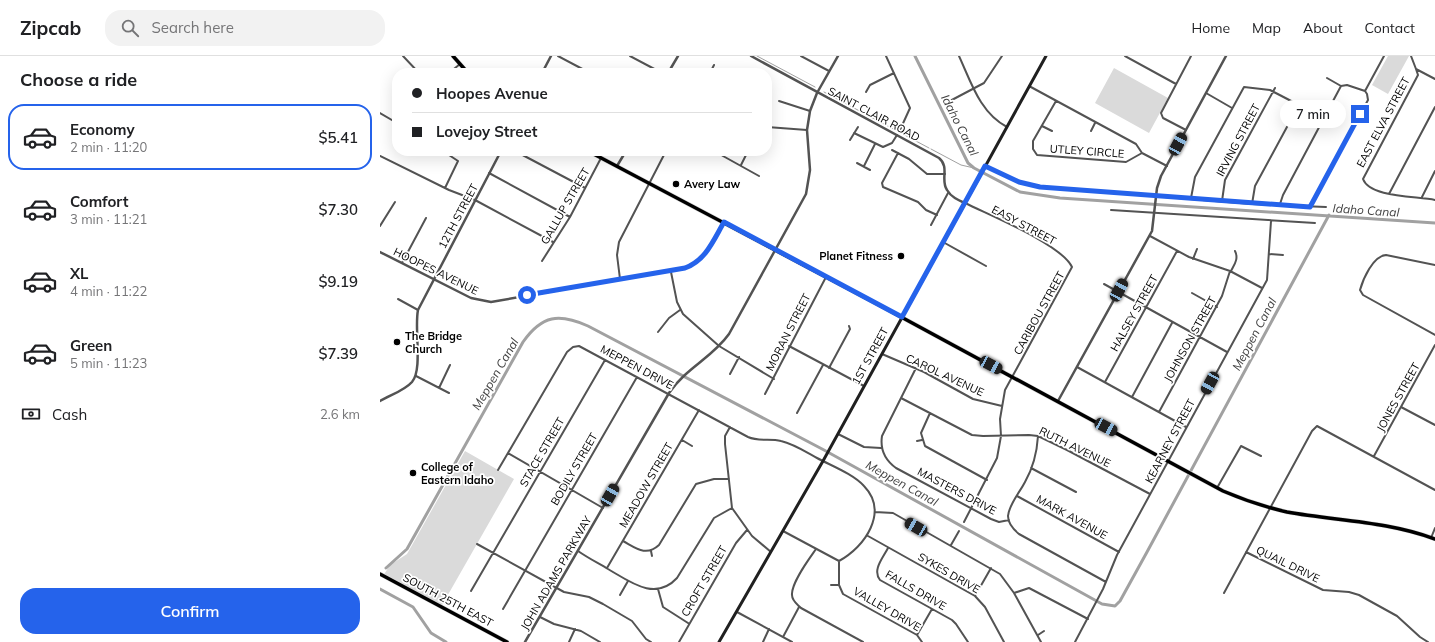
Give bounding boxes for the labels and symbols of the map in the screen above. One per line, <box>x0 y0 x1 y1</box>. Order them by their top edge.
street label: EAST ELVA STREET <box>1353 74 1413 170</box>
street label: SAINT CLAIR ROAD <box>825 84 923 144</box>
water label: Idaho Canal <box>938 92 982 158</box>
callout: 7 min <box>1280 100 1346 128</box>
street label: IRVING STREET <box>1213 101 1263 179</box>
route end <box>1351 105 1369 123</box>
car <box>1167 131 1189 157</box>
street label: UTLEY CIRCLE <box>1049 141 1125 161</box>
street label: GALLUP STREET <box>537 165 593 247</box>
place label: Avery Law <box>684 177 740 191</box>
marker: Avery Law <box>671 179 681 189</box>
street label: 12TH STREET <box>435 181 481 251</box>
water label: Idaho Canal <box>1332 200 1400 220</box>
street label: EASY STREET <box>989 202 1059 248</box>
street label: HOOPES AVENUE <box>391 244 481 298</box>
place label: Planet Fitness <box>819 249 893 263</box>
marker: Planet Fitness <box>896 251 906 261</box>
street label: CARIBOU STREET <box>1010 269 1068 357</box>
street label: HALSEY STREET <box>1107 272 1161 354</box>
car <box>1108 277 1130 303</box>
route start <box>518 286 536 304</box>
street label: MORAN STREET <box>762 291 814 373</box>
street label: JOHNSON STREET <box>1161 294 1219 384</box>
water label: Meppen Canal <box>1229 295 1280 373</box>
street label: 1ST STREET <box>849 325 892 387</box>
place label: The Bridge Church <box>405 329 462 356</box>
water label: Meppen Canal <box>468 335 522 412</box>
marker: The Bridge Church <box>392 337 402 347</box>
street label: MEPPEN DRIVE <box>598 342 676 392</box>
street label: CAROL AVENUE <box>904 351 986 399</box>
car <box>978 354 1004 376</box>
street label: JONES STREET <box>1373 360 1423 434</box>
car <box>1199 370 1221 396</box>
street label: KEARNEY STREET <box>1142 396 1198 486</box>
street label: STACE STREET <box>517 415 568 489</box>
car <box>1093 416 1119 438</box>
street label: RUTH AVENUE <box>1037 424 1113 470</box>
street label: BODILY STREET <box>548 430 601 508</box>
street label: MEADOW STREET <box>616 440 676 530</box>
water label: Meppen Canal <box>863 457 941 509</box>
place label: College of Eastern Idaho <box>421 460 494 487</box>
street label: MASTERS DRIVE <box>915 464 999 518</box>
marker: College of Eastern Idaho <box>408 468 418 478</box>
car <box>599 482 621 508</box>
street label: MARK AVENUE <box>1034 492 1110 542</box>
street label: JOHN ADAMS PARKWAY <box>518 513 595 633</box>
car <box>903 516 929 538</box>
street label: CROFT STREET <box>678 543 730 619</box>
street label: QUAIL DRIVE <box>1254 543 1322 585</box>
street label: SYKES DRIVE <box>915 550 983 596</box>
street label: FALLS DRIVE <box>883 567 949 613</box>
street label: SOUTH 25TH EAST <box>401 570 496 630</box>
street label: VALLEY DRIVE <box>851 584 923 634</box>

